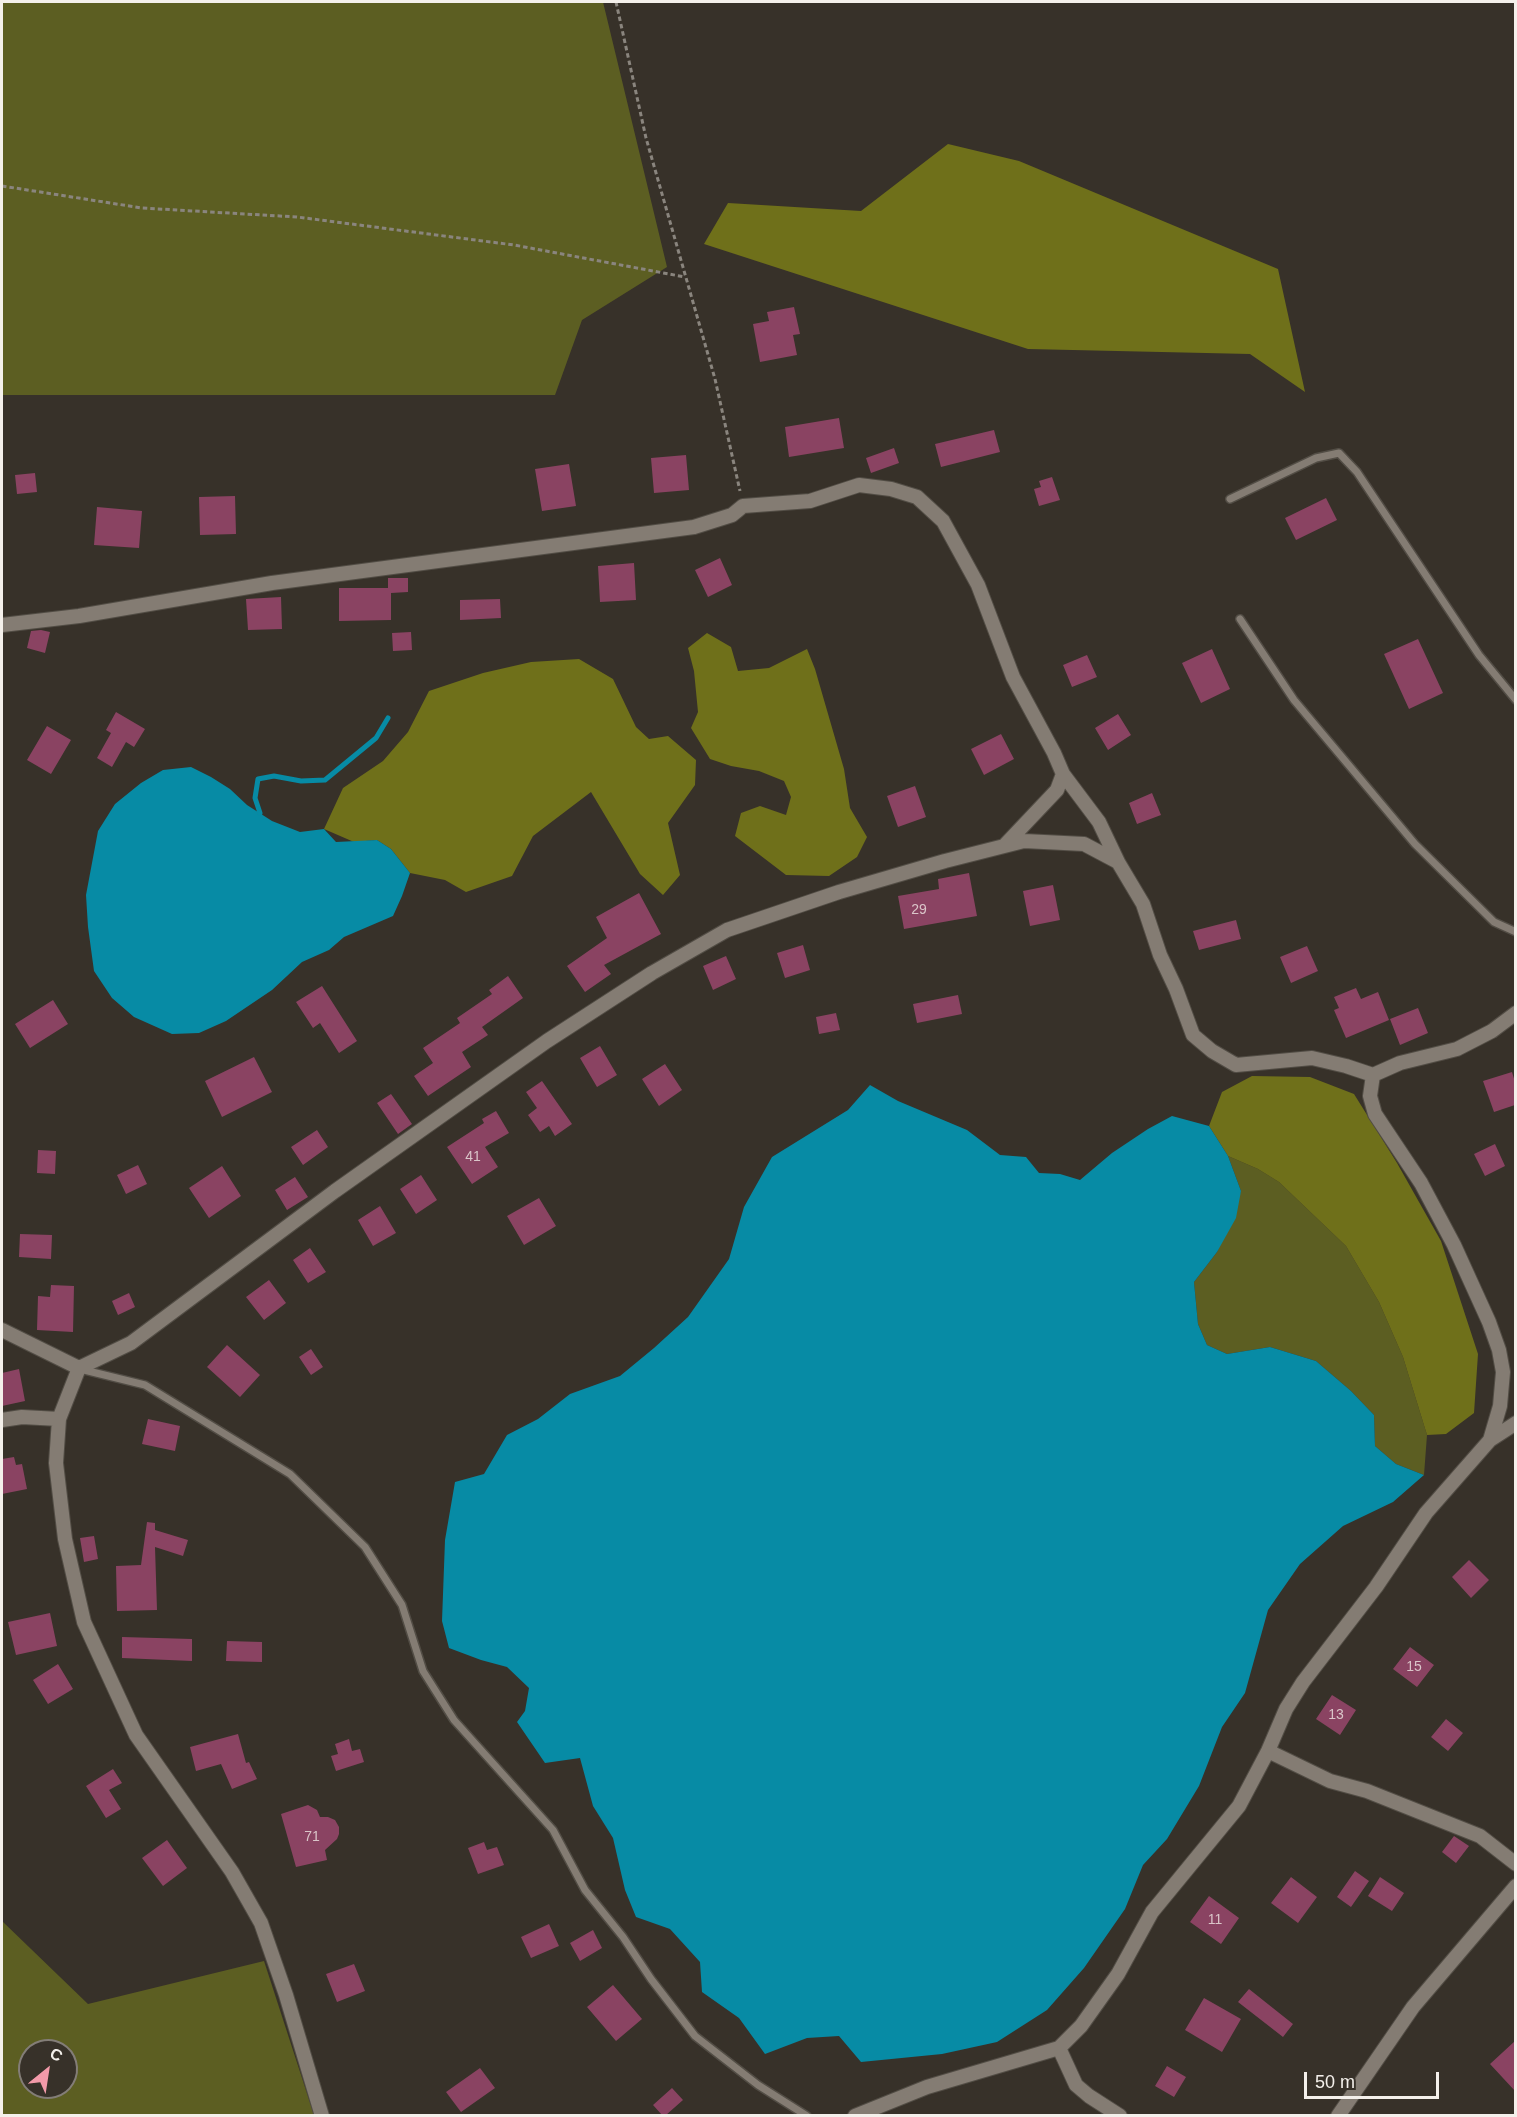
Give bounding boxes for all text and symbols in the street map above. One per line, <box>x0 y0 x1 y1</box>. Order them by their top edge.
house number: 29 <box>911 902 927 918</box>
house number: 41 <box>465 1149 481 1165</box>
house number: 15 <box>1406 1659 1422 1675</box>
house number: 13 <box>1328 1707 1344 1723</box>
house number: 71 <box>304 1829 320 1845</box>
house number: 11 <box>1208 1912 1222 1928</box>
north arrow <box>18 2039 78 2099</box>
text: С <box>47 2044 66 2065</box>
scale bar <box>1307 2060 1442 2098</box>
text: 50 m <box>1315 2072 1355 2092</box>

